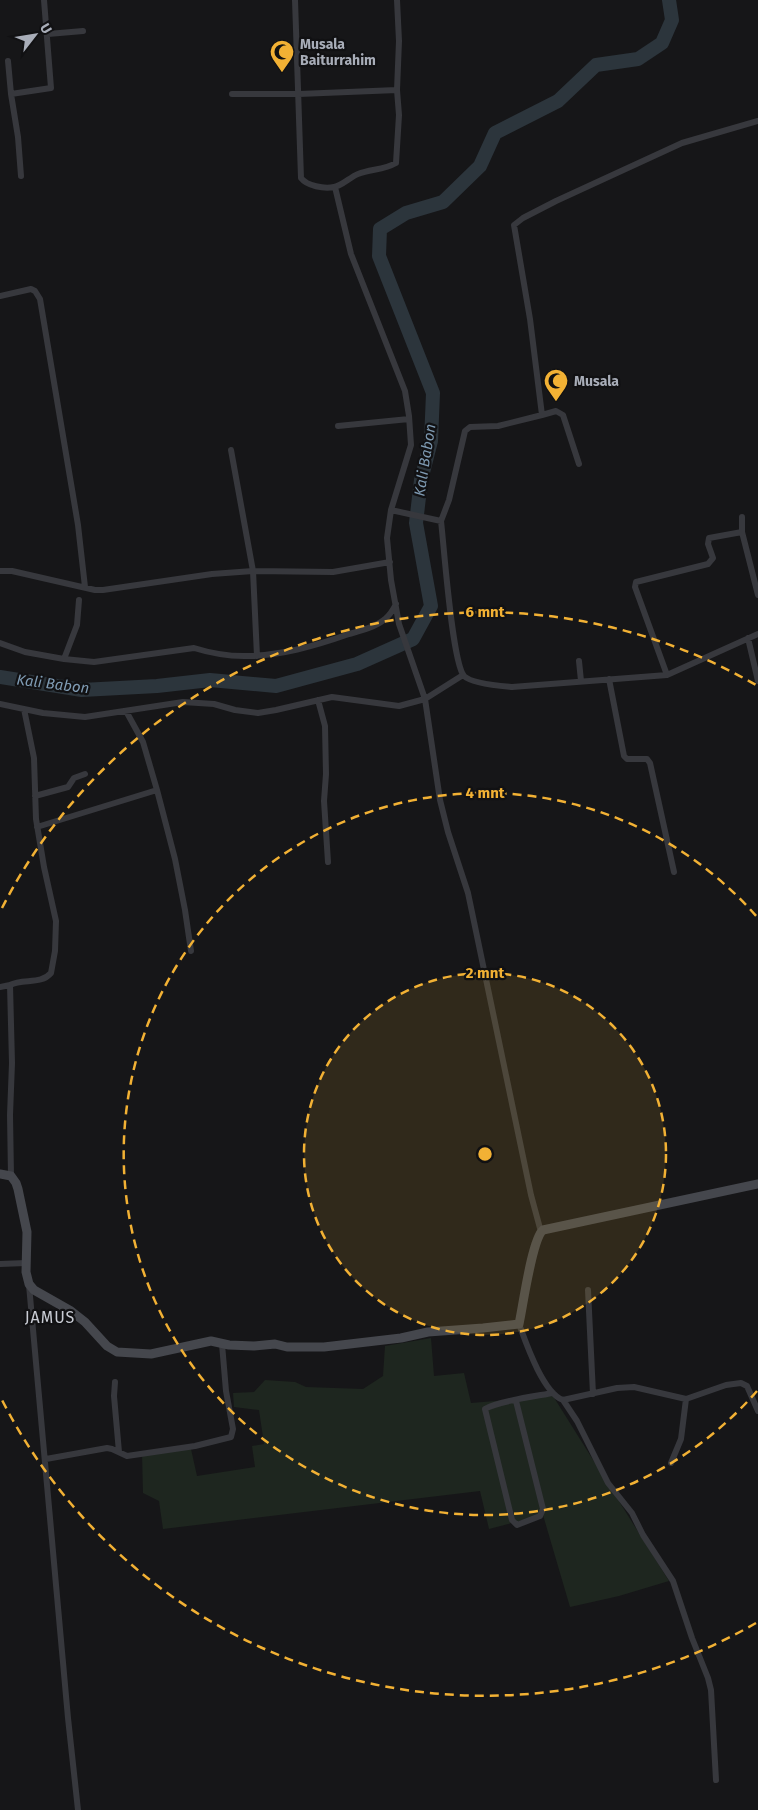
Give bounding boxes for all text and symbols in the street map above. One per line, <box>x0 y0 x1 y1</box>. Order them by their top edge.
north arrow <box>10 10 60 60</box>
text: U <box>36 20 55 37</box>
place label: Musala Baiturrahim <box>300 36 376 69</box>
mosque icon: Musala Baiturrahim <box>269 39 295 73</box>
mosque icon: Musala <box>543 368 569 402</box>
place label: Musala <box>574 373 619 390</box>
water label: Kali Babon <box>410 422 440 498</box>
text: 6 mnt <box>465 603 505 621</box>
water label: Kali Babon <box>16 671 90 697</box>
text: 4 mnt <box>465 784 505 802</box>
text: 2 mnt <box>466 964 504 982</box>
centre of rings <box>476 1145 494 1163</box>
district label: JAMUS <box>25 1308 75 1327</box>

